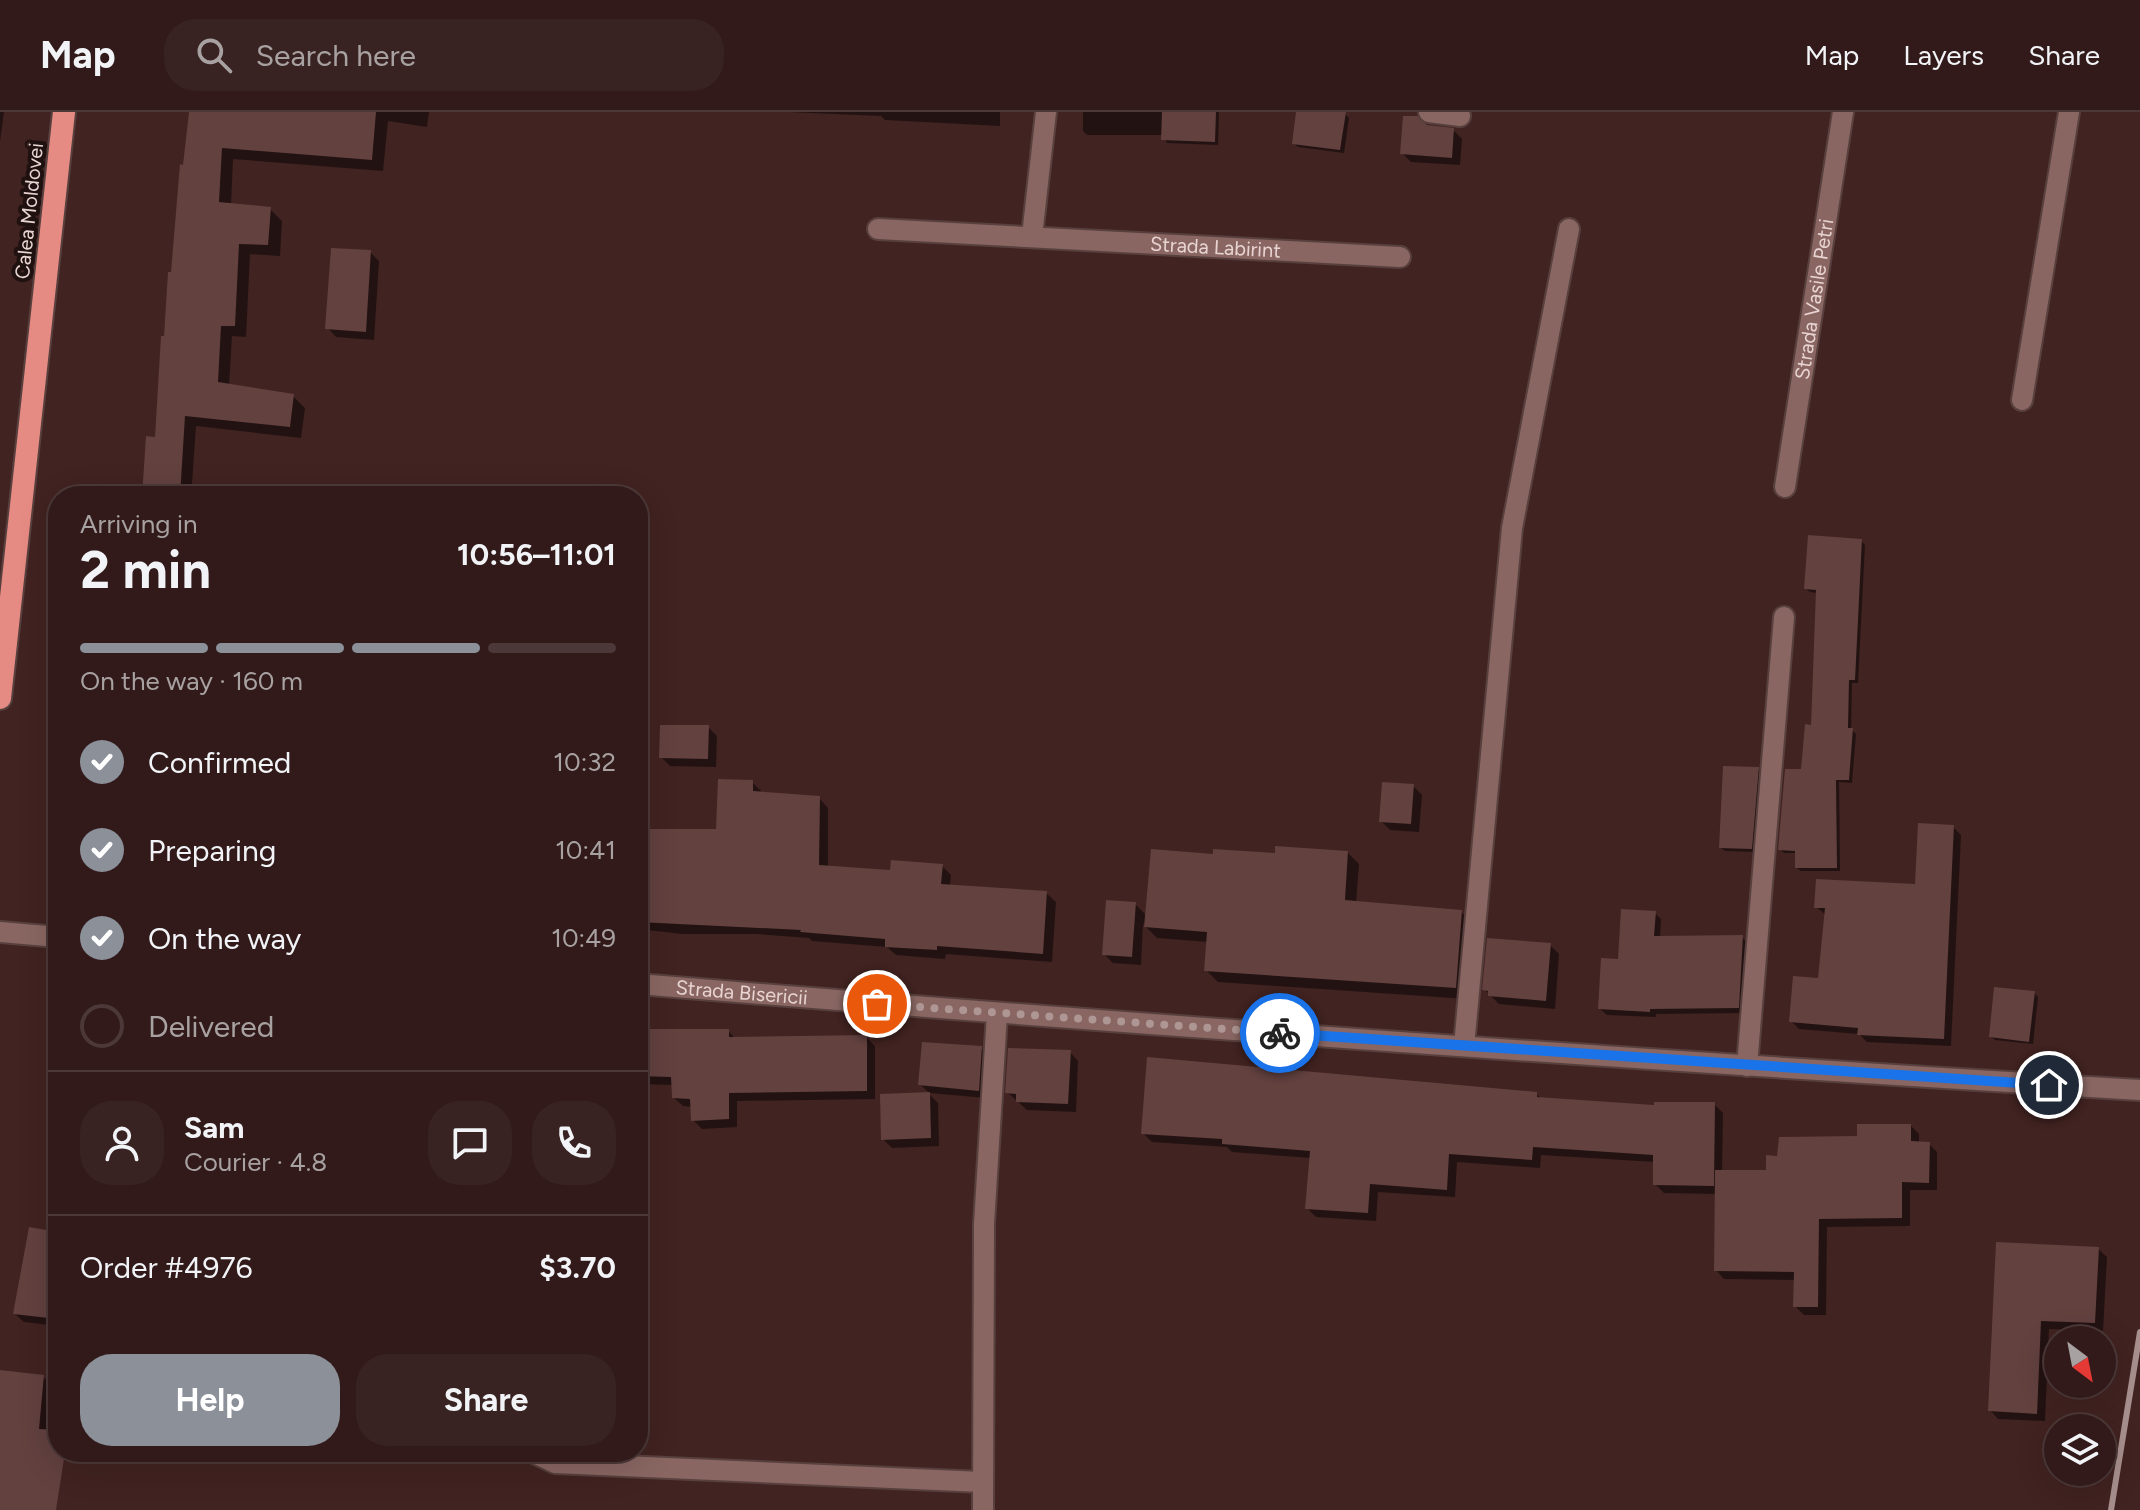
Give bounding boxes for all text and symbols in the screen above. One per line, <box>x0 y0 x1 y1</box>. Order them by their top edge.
search box <box>164 19 724 91</box>
text: Map <box>40 32 116 78</box>
icon: search <box>192 33 236 77</box>
text: Search here <box>256 37 416 74</box>
text: Map <box>1805 38 1859 72</box>
text: Layers <box>1903 38 1984 72</box>
text: Share <box>2028 38 2100 72</box>
street label: Calea Moldovei <box>10 142 48 280</box>
street label: Strada Vasile Petri <box>1790 217 1838 381</box>
street label: Strada Labirint <box>1150 232 1281 263</box>
text: Arriving in <box>80 508 198 540</box>
text: 10:56–11:01 <box>457 536 616 573</box>
text: 2 min <box>80 539 211 601</box>
text: On the way · 160 m <box>80 665 303 697</box>
icon: check <box>80 740 124 784</box>
text: Confirmed <box>148 744 291 781</box>
text: 10:32 <box>553 746 616 778</box>
icon: check <box>80 828 124 872</box>
text: Preparing <box>148 832 276 869</box>
text: 10:41 <box>555 834 616 866</box>
icon: check <box>80 916 124 960</box>
text: On the way <box>148 920 301 957</box>
text: 10:49 <box>551 922 616 954</box>
pin <box>843 970 911 1038</box>
street label: Strada Bisericii <box>675 975 809 1010</box>
icon: bag <box>855 982 899 1026</box>
courier <box>1240 993 1320 1073</box>
text: Delivered <box>148 1008 274 1045</box>
icon: bike <box>1258 1011 1302 1055</box>
pin <box>2015 1051 2083 1119</box>
icon: home <box>2027 1063 2071 1107</box>
button: person <box>80 1101 164 1185</box>
button: chat <box>428 1101 512 1185</box>
button: phone <box>532 1101 616 1185</box>
text: Sam <box>184 1109 244 1146</box>
text: Courier · 4.8 <box>184 1146 327 1178</box>
text: Order #4976 <box>80 1249 253 1286</box>
text: $3.70 <box>539 1249 616 1286</box>
north arrow <box>2044 1326 2116 1398</box>
map controls <box>2044 1326 2116 1486</box>
button: Help <box>80 1354 340 1446</box>
button: Share <box>356 1354 616 1446</box>
button: layers <box>2044 1414 2116 1486</box>

